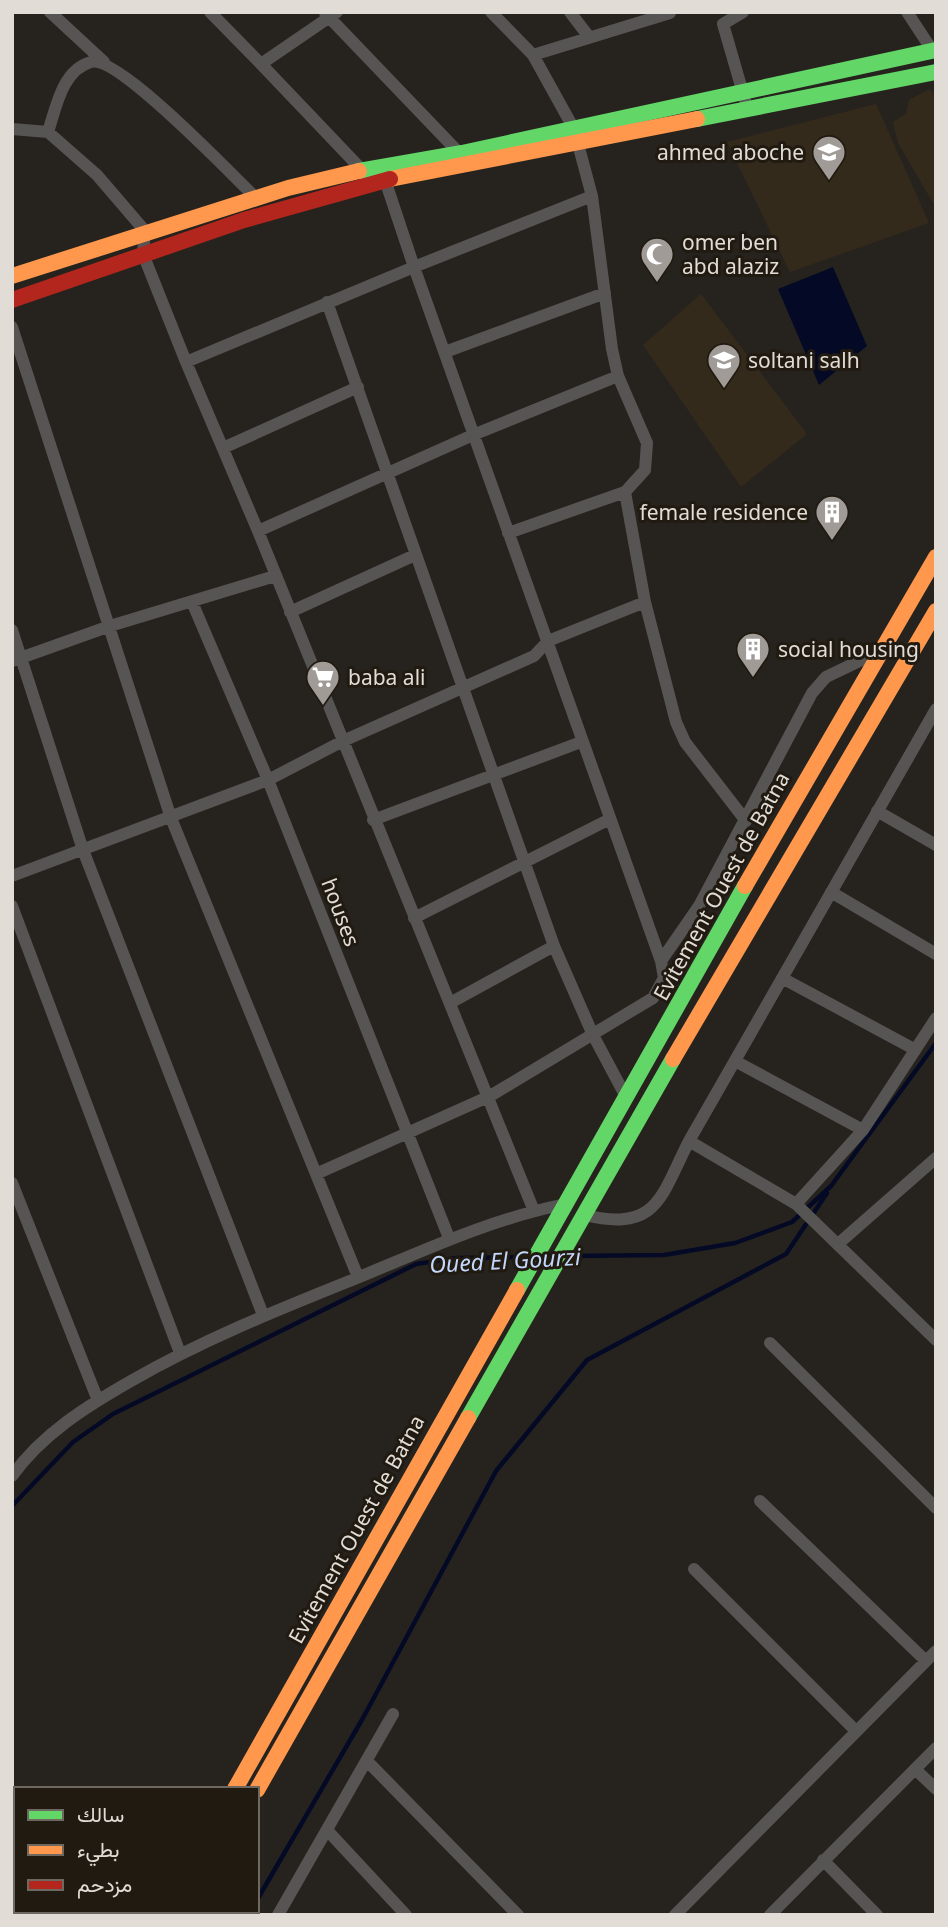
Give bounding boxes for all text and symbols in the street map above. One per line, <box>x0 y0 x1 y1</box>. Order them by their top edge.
school or university icon: ahmed aboche <box>810 133 848 182</box>
place label: ahmed aboche <box>657 138 804 166</box>
place label: omer ben abd alaziz <box>682 228 779 280</box>
mosque icon: omer ben abd alaziz <box>638 235 676 284</box>
school or university icon: soltani salh <box>705 341 743 390</box>
place label: soltani salh <box>748 346 860 374</box>
building icon: female residence <box>813 493 851 542</box>
place label: female residence <box>640 498 808 526</box>
building icon: social housing <box>734 630 772 679</box>
place label: social housing <box>778 635 919 663</box>
supermarket icon: baba ali <box>304 658 342 707</box>
place label: baba ali <box>348 663 425 691</box>
street label: Evitement Ouest de Batna <box>646 767 796 1005</box>
street label: houses <box>315 874 367 950</box>
water label: Oued El Gourzi <box>428 1240 583 1280</box>
street label: Evitement Ouest de Batna <box>281 1410 431 1648</box>
legend <box>14 1787 259 1913</box>
text: سالك <box>77 1800 124 1828</box>
text: بطيء <box>77 1835 120 1867</box>
text: مزدحم <box>77 1870 132 1899</box>

